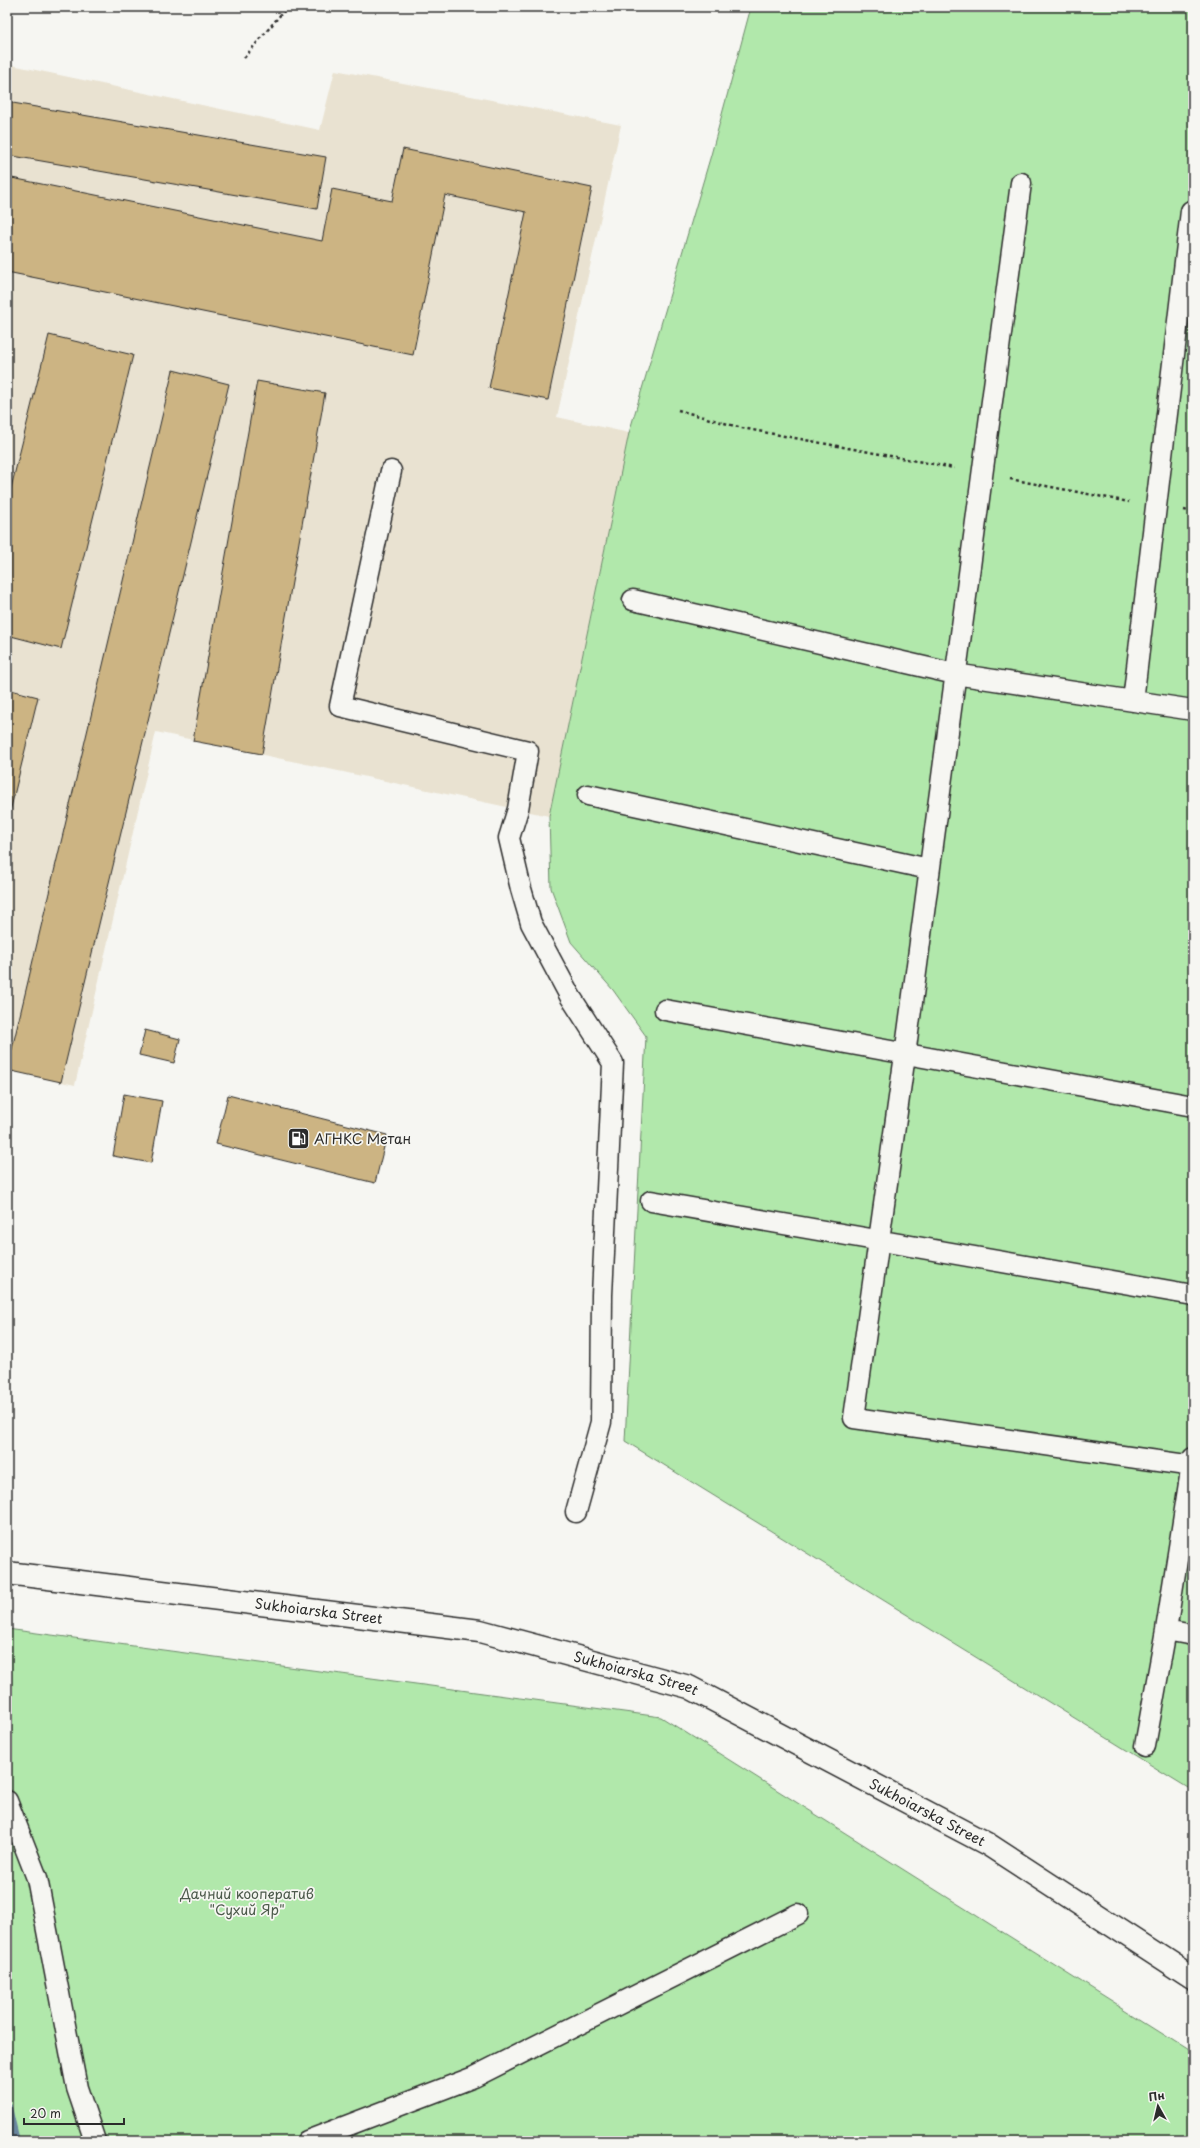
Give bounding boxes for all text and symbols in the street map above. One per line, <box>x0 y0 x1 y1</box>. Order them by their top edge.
fuel station icon: АГНКС Метан <box>285 1126 311 1152</box>
place label: АГНКС Метан <box>314 1128 411 1149</box>
street label: Sukhoiarska Street <box>254 1592 384 1629</box>
street label: Sukhoiarska Street <box>571 1646 702 1700</box>
street label: Sukhoiarska Street <box>866 1773 989 1851</box>
park label: Дачний кооператив "Сухий Яр" <box>179 1883 314 1920</box>
north arrow <box>1138 2086 1178 2126</box>
text: Пн <box>1147 2086 1166 2105</box>
scale bar <box>24 2100 124 2126</box>
text: 20 m <box>30 2104 61 2122</box>

